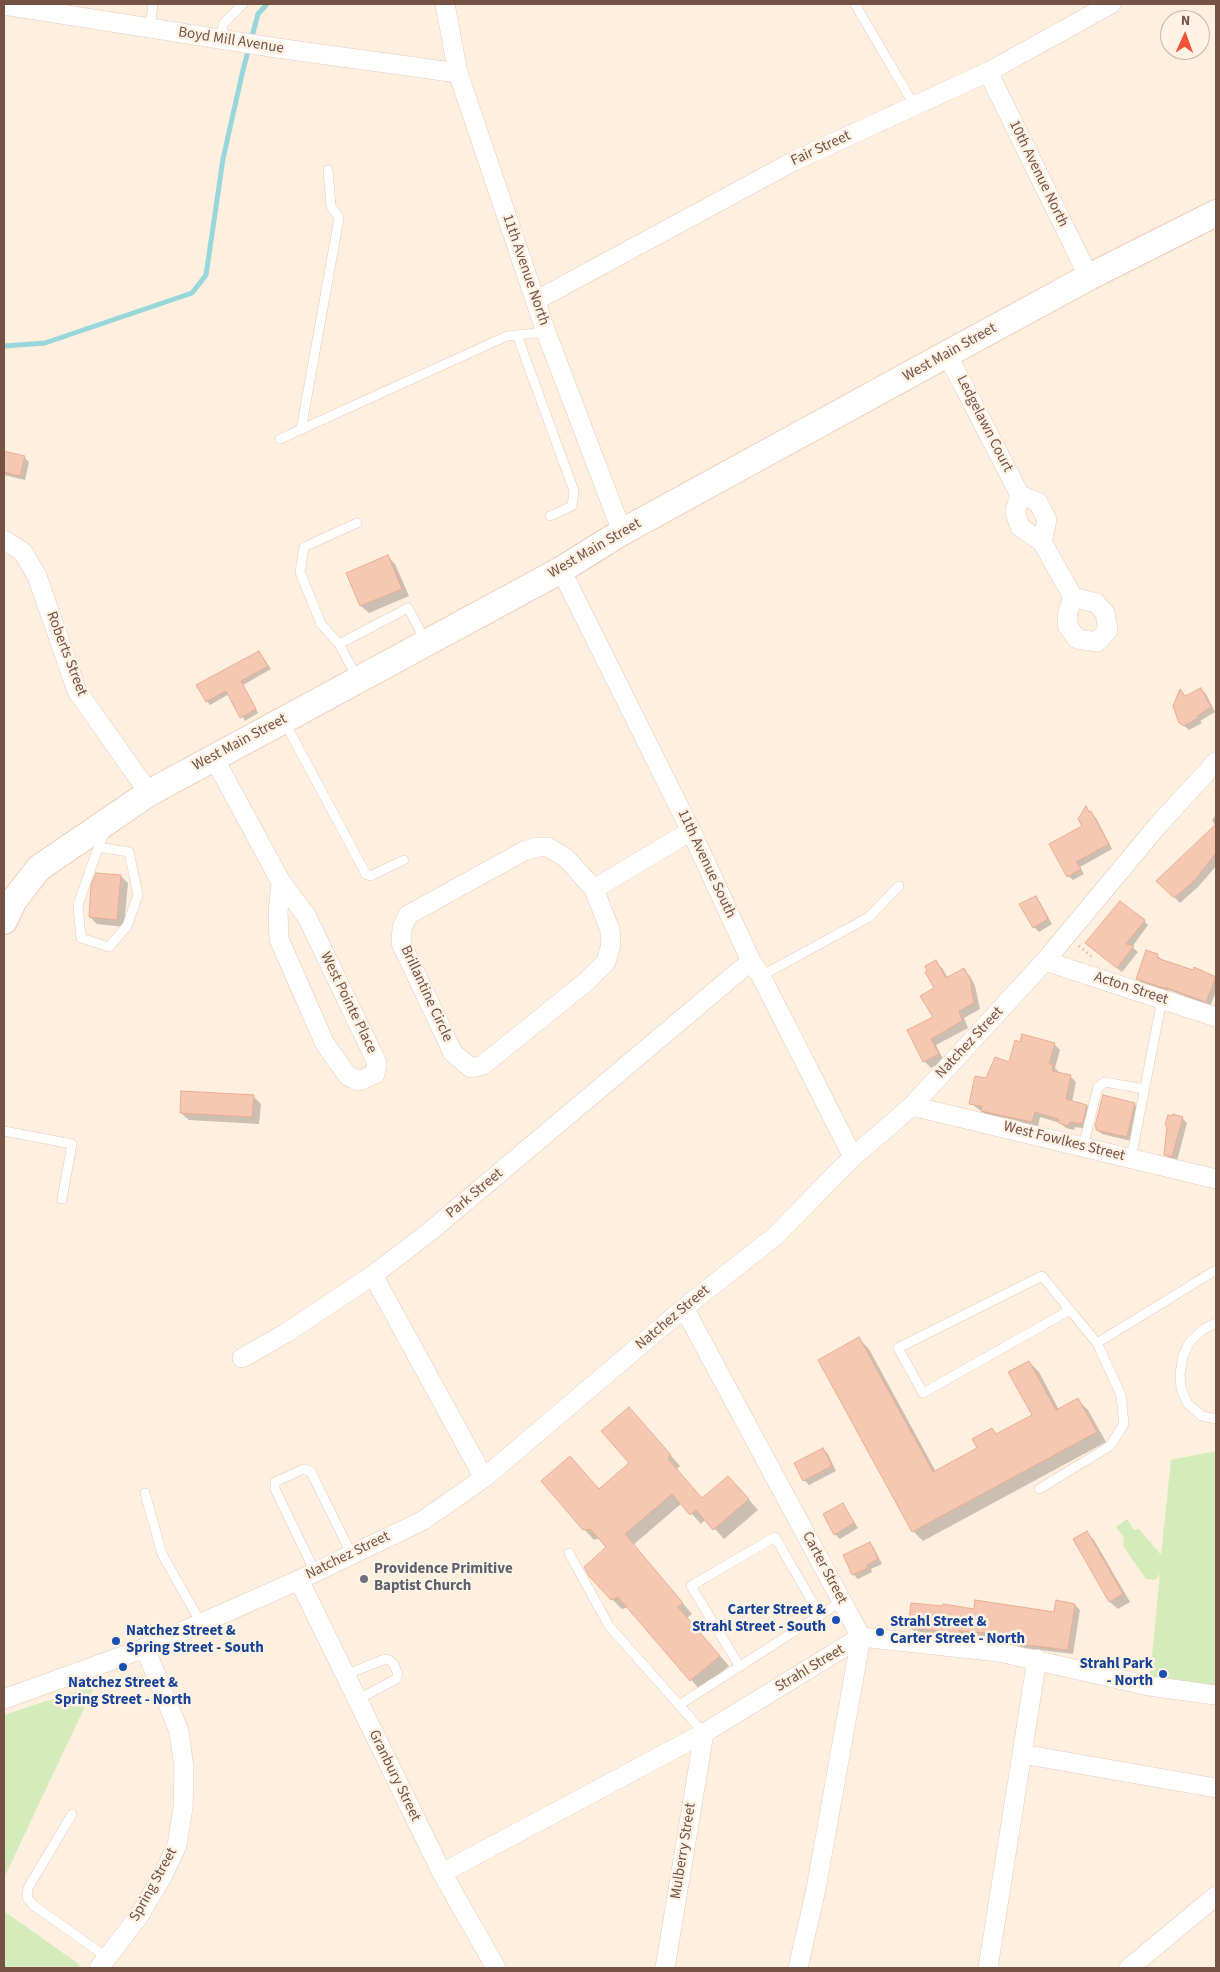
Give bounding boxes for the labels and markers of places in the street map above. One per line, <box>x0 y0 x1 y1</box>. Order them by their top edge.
place label: Providence Primitive Baptist Church <box>374 1561 513 1596</box>
marker: Providence Primitive Baptist Church <box>358 1573 370 1585</box>
place label: Carter Street & Strahl Street - South <box>692 1602 826 1637</box>
marker: Carter Street & Strahl Street - South <box>830 1614 842 1626</box>
place label: Strahl Street & Carter Street - North <box>890 1614 1025 1649</box>
place label: Natchez Street & Spring Street - South <box>126 1623 264 1658</box>
marker: Strahl Street & Carter Street - North <box>874 1626 886 1638</box>
marker: Natchez Street & Spring Street - South <box>110 1635 122 1647</box>
place label: Strahl Park - North <box>1080 1656 1153 1691</box>
marker: Natchez Street & Spring Street - North <box>117 1661 129 1673</box>
marker: Strahl Park - North <box>1157 1668 1169 1680</box>
place label: Natchez Street & Spring Street - North <box>55 1675 191 1710</box>

